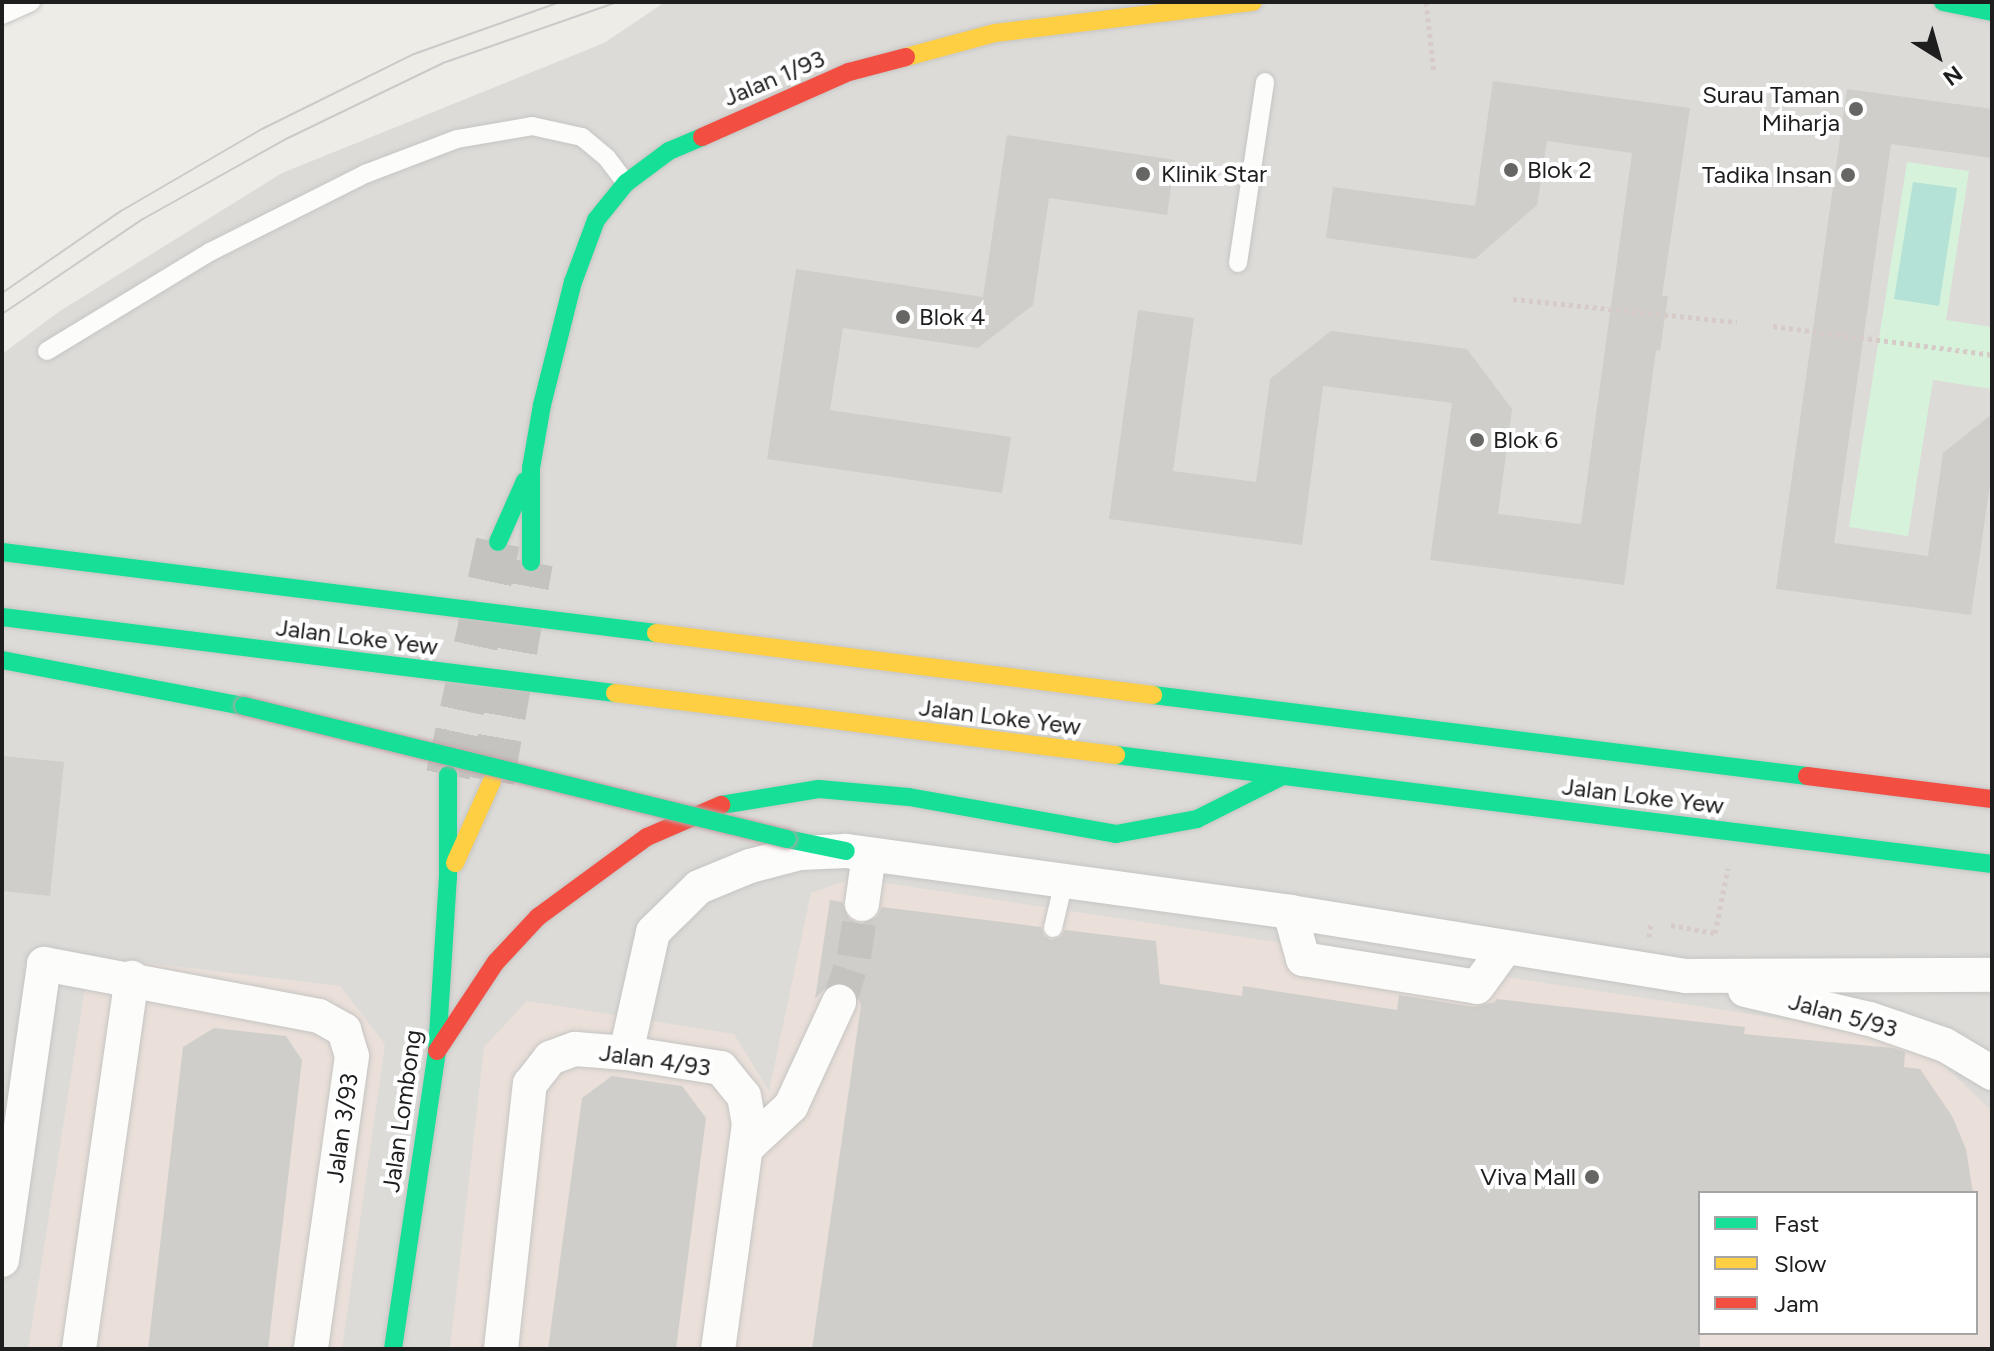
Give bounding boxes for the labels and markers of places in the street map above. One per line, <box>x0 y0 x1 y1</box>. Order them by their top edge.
place label: Surau Taman Miharja <box>1702 81 1840 137</box>
marker: Surau Taman Miharja <box>1847 100 1865 118</box>
place label: Blok 2 <box>1527 156 1592 184</box>
place label: Klinik Star <box>1161 160 1267 188</box>
marker: Blok 2 <box>1502 161 1520 179</box>
place label: Tadika Insan <box>1702 161 1832 189</box>
marker: Klinik Star <box>1132 163 1154 185</box>
marker: Tadika Insan <box>1839 166 1857 184</box>
place label: Blok 4 <box>919 303 985 331</box>
marker: Blok 4 <box>894 308 912 326</box>
place label: Blok 6 <box>1493 426 1558 454</box>
marker: Blok 6 <box>1468 431 1486 449</box>
place label: Viva Mall <box>1480 1163 1576 1191</box>
marker: Viva Mall <box>1583 1168 1601 1186</box>

